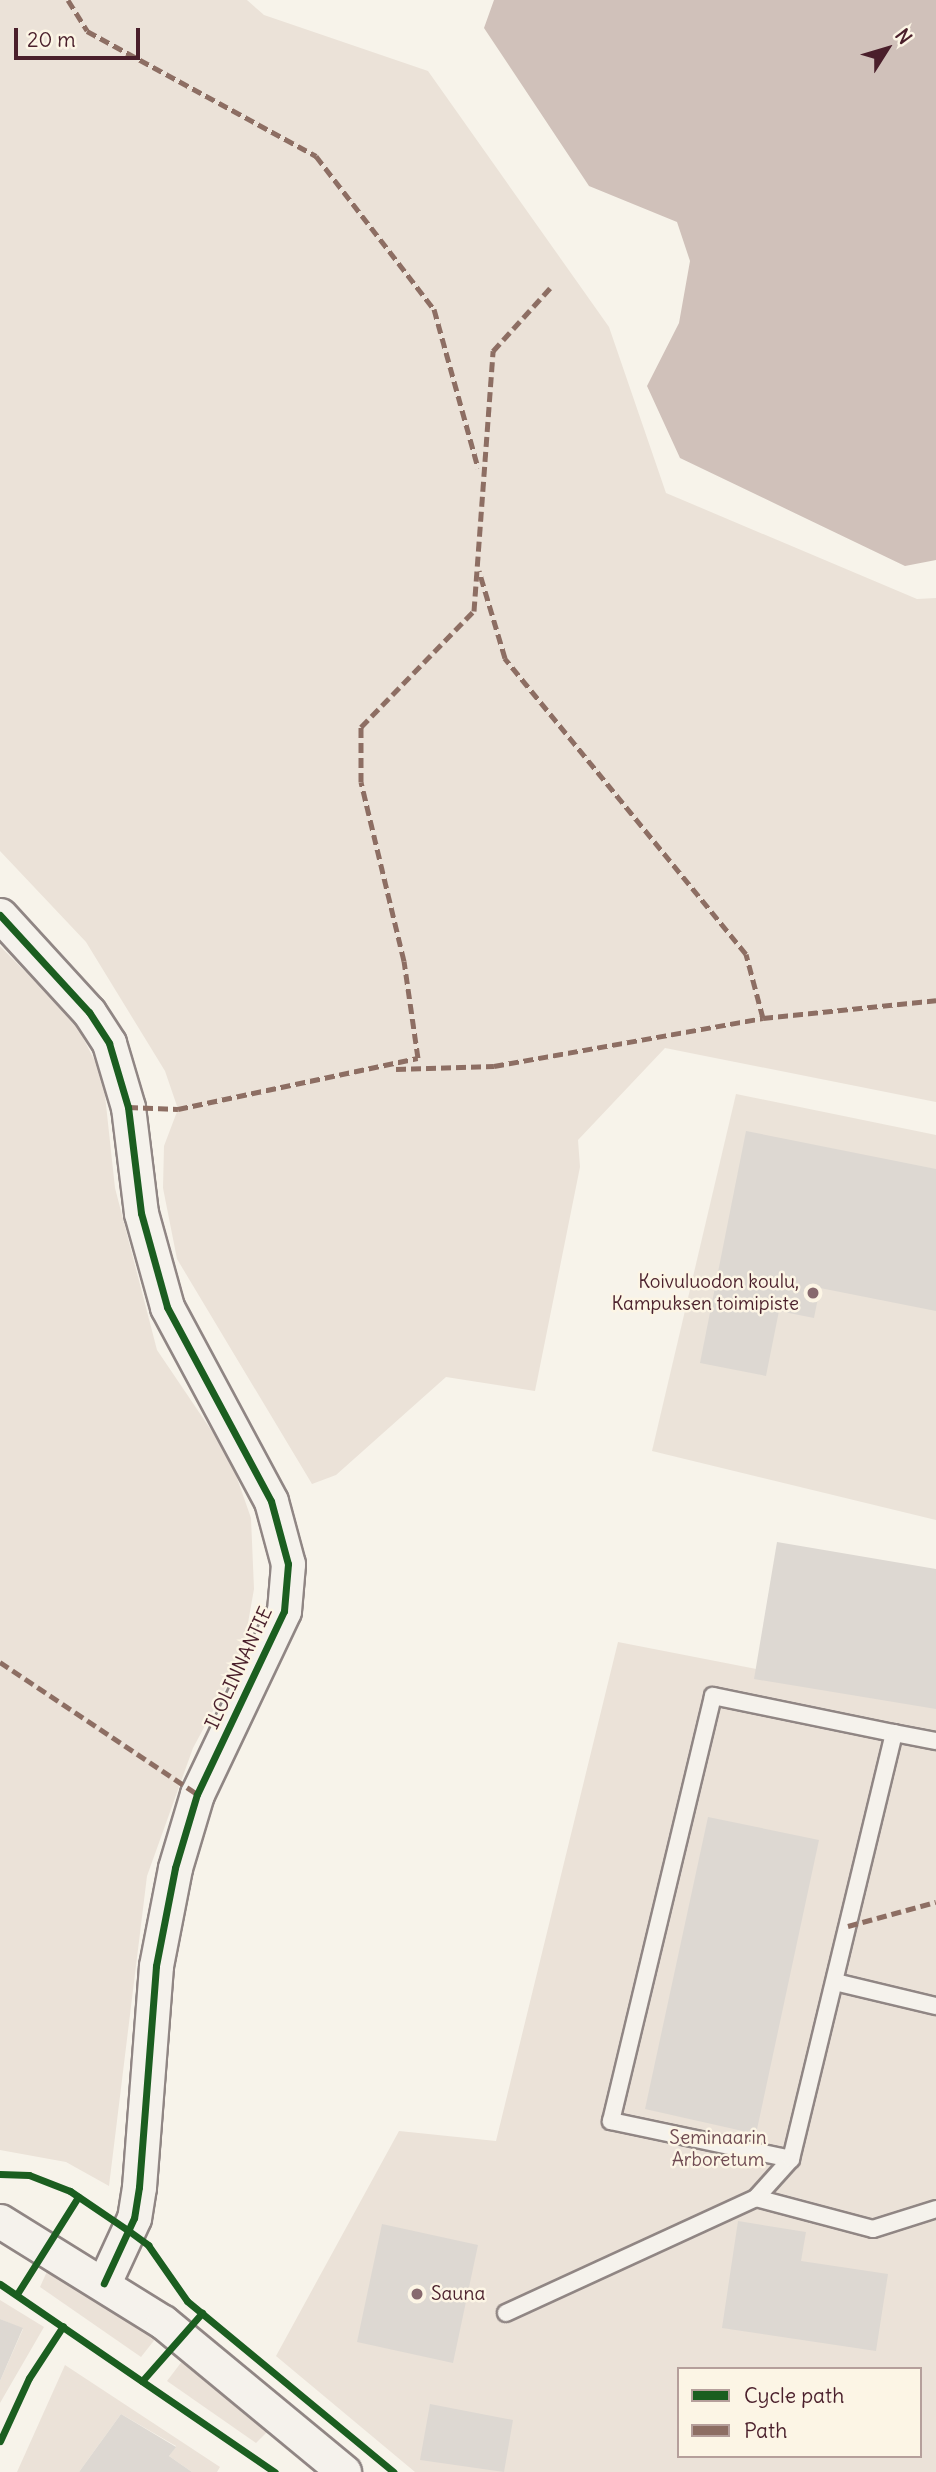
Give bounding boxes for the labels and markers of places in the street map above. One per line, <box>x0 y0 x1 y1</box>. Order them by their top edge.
place label: Koivuluodon koulu, Kampuksen toimipiste <box>611 1271 799 1315</box>
marker: Koivuluodon koulu, Kampuksen toimipiste <box>805 1285 821 1301</box>
place label: Sauna <box>431 2283 485 2305</box>
marker: Sauna <box>409 2286 425 2302</box>

